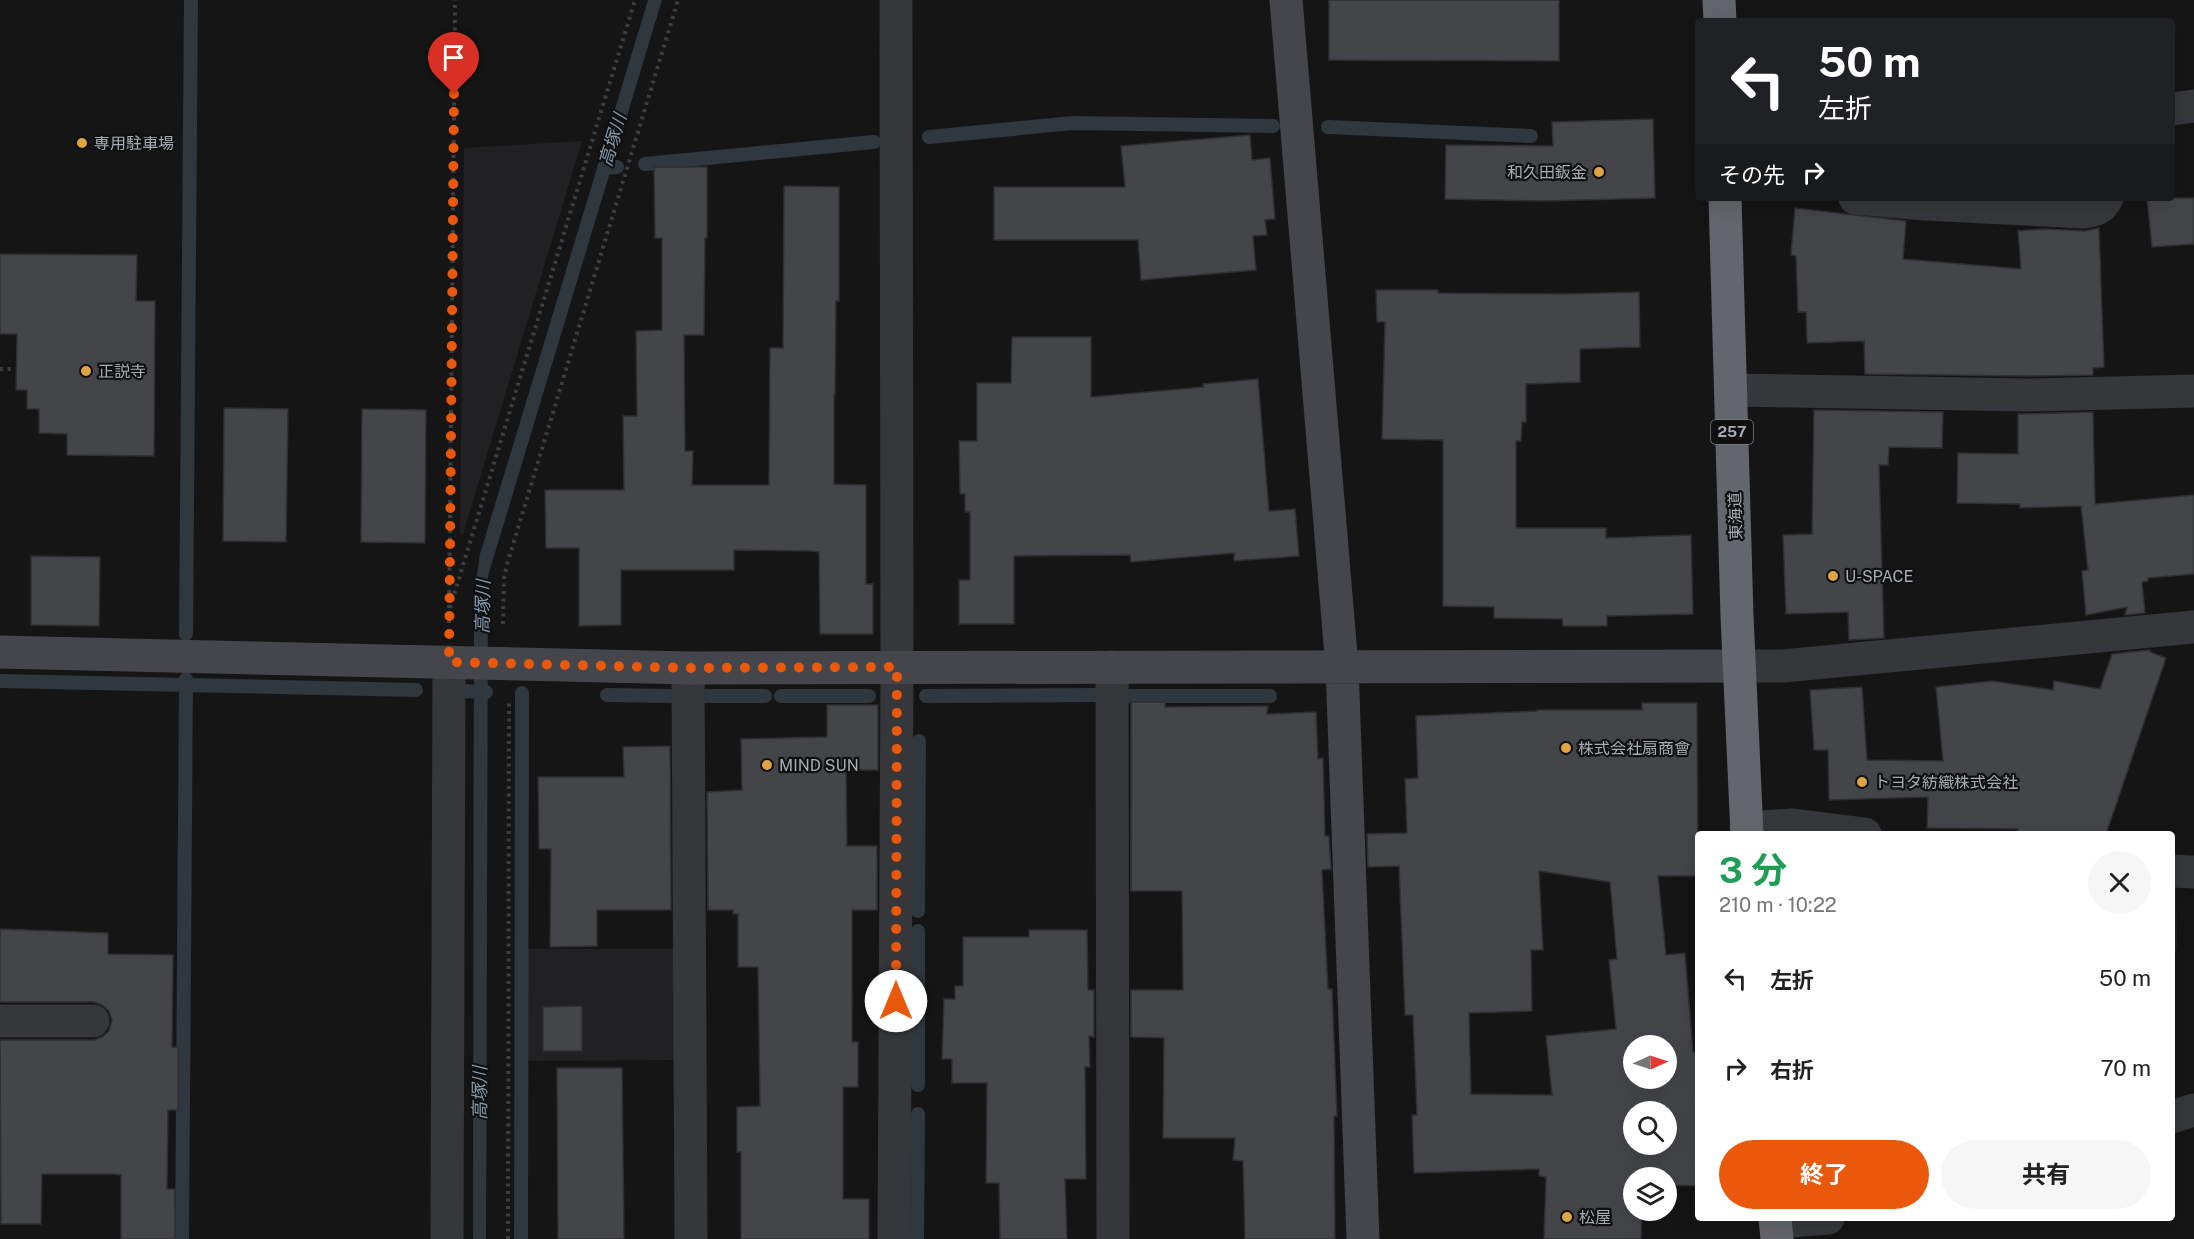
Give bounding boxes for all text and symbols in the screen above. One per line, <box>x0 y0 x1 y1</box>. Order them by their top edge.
pin <box>428 32 479 94</box>
text: 50 m <box>1818 37 1921 86</box>
icon: arrive <box>437 41 470 74</box>
icon: left <box>1719 42 1797 120</box>
text: 左折 <box>1818 92 1872 124</box>
water label: 高塚川 <box>595 109 631 169</box>
place label: 専用駐車場 <box>94 134 174 153</box>
marker: 専用駐車場 <box>75 136 89 150</box>
icon: right <box>1797 156 1830 189</box>
text: その先 <box>1719 162 1785 188</box>
place label: 和久田鈑金 <box>1507 163 1587 182</box>
marker: 和久田鈑金 <box>1592 165 1606 179</box>
place label: 正説寺 <box>98 362 146 381</box>
marker: 正説寺 <box>79 364 93 378</box>
road number: 257 <box>1711 420 1753 444</box>
street label: 東海道 <box>1725 492 1746 540</box>
place label: U-SPACE <box>1845 567 1914 586</box>
marker: U-SPACE <box>1826 569 1840 583</box>
water label: 高塚川 <box>472 578 494 634</box>
place label: 株式会社扇商會 <box>1578 739 1690 758</box>
marker: 株式会社扇商會 <box>1559 741 1573 755</box>
place label: MIND SUN <box>779 756 859 775</box>
marker: MIND SUN <box>760 758 774 772</box>
place label: トヨタ紡織株式会社 <box>1874 773 2018 792</box>
marker: トヨタ紡織株式会社 <box>1855 775 1869 789</box>
text: 3 分 <box>1719 849 1787 891</box>
button: close <box>2088 851 2151 914</box>
text: 210 m · 10:22 <box>1719 893 1837 917</box>
icon: left <box>1719 962 1752 995</box>
text: 50 m <box>2099 965 2151 991</box>
text: 左折 <box>1770 967 1814 993</box>
position arrow <box>864 969 928 1033</box>
north arrow <box>1623 1035 1677 1089</box>
map controls <box>1623 1035 1677 1221</box>
icon: right <box>1719 1052 1752 1085</box>
text: 70 m <box>2100 1055 2151 1081</box>
text: 右折 <box>1770 1057 1814 1083</box>
water label: 高塚川 <box>469 1064 490 1120</box>
button: search <box>1623 1101 1677 1155</box>
button: 終了 <box>1719 1140 1929 1209</box>
button: 共有 <box>1941 1140 2151 1209</box>
button: layers <box>1623 1167 1677 1221</box>
place label: 松屋 <box>1579 1208 1611 1227</box>
marker: 松屋 <box>1560 1210 1574 1224</box>

